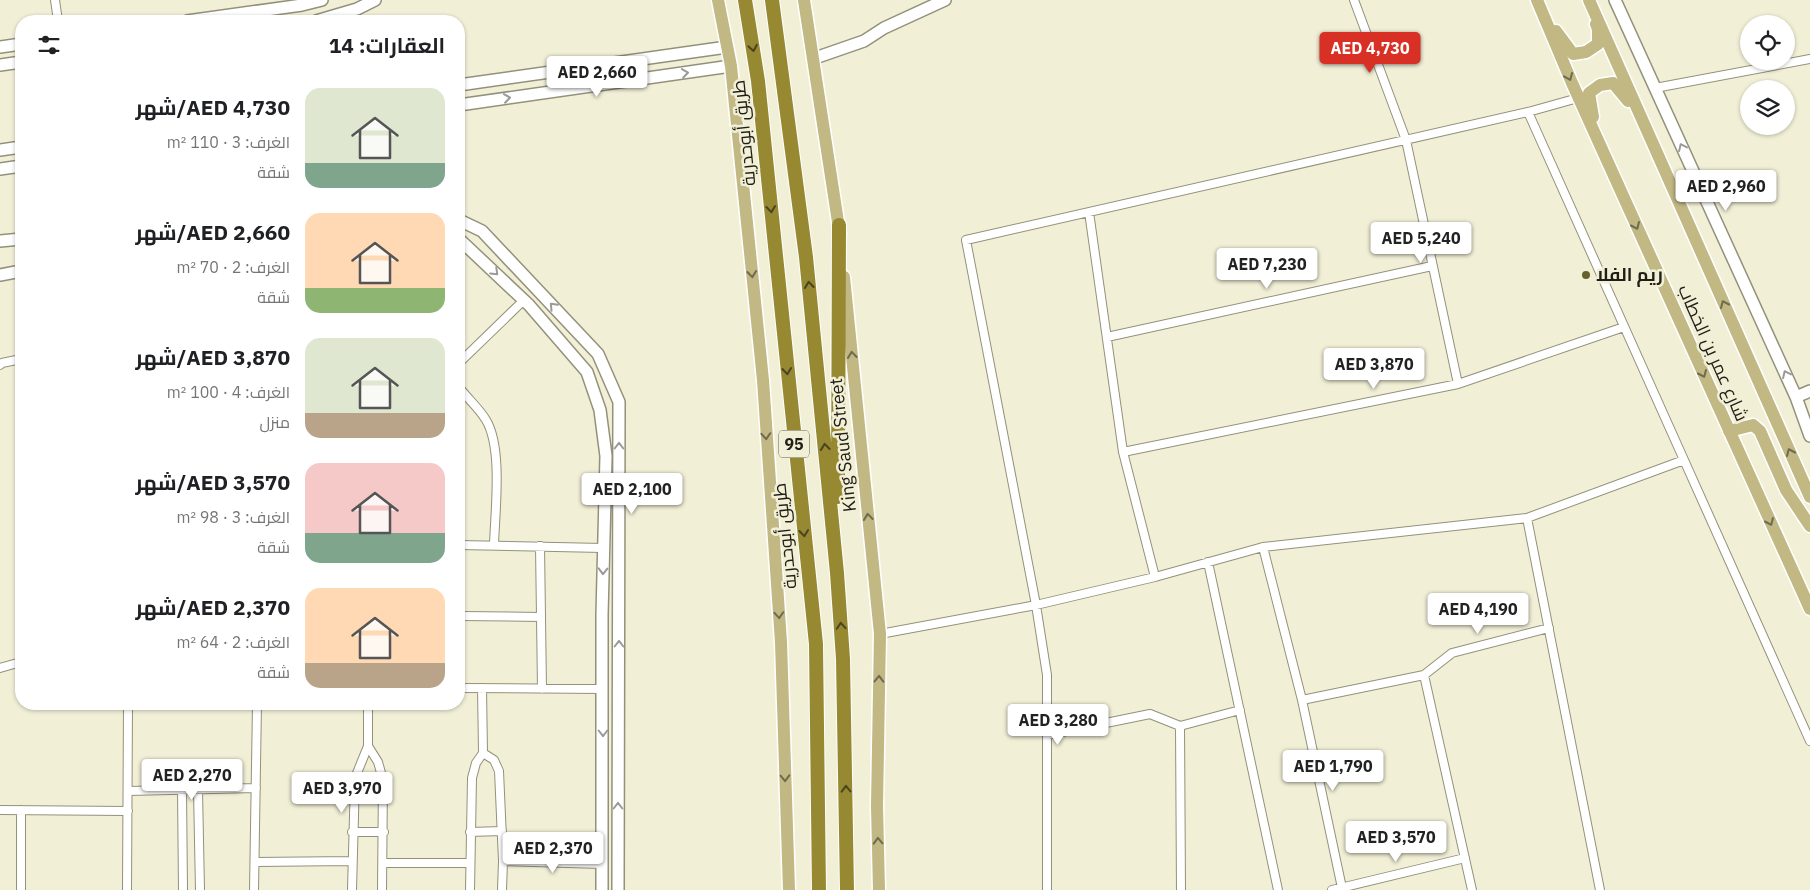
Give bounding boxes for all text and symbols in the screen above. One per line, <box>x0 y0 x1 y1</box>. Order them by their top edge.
map controls <box>1740 15 1795 135</box>
button: locate <box>1740 15 1795 70</box>
icon: filters <box>35 31 63 59</box>
text: العقارات: 14 <box>329 31 445 59</box>
pin: AED 4,730 <box>1313 32 1427 74</box>
text: AED 4,730 <box>1331 38 1409 58</box>
one-way arrow <box>747 44 757 52</box>
pin: AED 2,660 <box>540 56 654 98</box>
text: AED 2,660 <box>558 62 636 82</box>
one-way arrow <box>681 68 690 78</box>
one-way arrow <box>1564 73 1574 81</box>
street label: طريق أبوحدرية <box>727 79 761 187</box>
button: layers <box>1740 80 1795 135</box>
text: AED 4,730/شهر <box>136 93 290 121</box>
one-way arrow <box>503 93 511 104</box>
icon: home <box>345 108 405 168</box>
text: الغرف: 3 · 110 m² <box>167 132 290 152</box>
one-way arrow <box>1678 143 1689 152</box>
text: شقة <box>257 162 290 182</box>
pin: AED 2,960 <box>1669 170 1783 212</box>
text: AED 2,960 <box>1687 176 1765 196</box>
one-way arrow <box>765 206 776 214</box>
text: AED 2,660/شهر <box>136 218 290 246</box>
one-way arrow <box>1630 221 1640 230</box>
pin: AED 5,240 <box>1364 222 1478 264</box>
text: AED 5,240 <box>1382 228 1460 248</box>
icon: home <box>345 233 405 293</box>
pin: AED 7,230 <box>1210 248 1324 290</box>
text: AED 7,230 <box>1228 254 1306 274</box>
text: الغرف: 2 · 70 m² <box>176 257 290 277</box>
place label: ريم الفلا <box>1596 263 1663 287</box>
one-way arrow <box>489 266 498 275</box>
marker: ريم الفلا <box>1580 269 1592 281</box>
one-way arrow <box>746 270 757 278</box>
one-way arrow <box>804 281 815 289</box>
street label: شارع عمر بن الخطاب <box>1672 281 1754 425</box>
text: شقة <box>257 287 290 307</box>
one-way arrow <box>1720 300 1731 309</box>
one-way arrow <box>550 303 559 312</box>
text: AED 3,870/شهر <box>136 343 290 371</box>
pin: AED 3,870 <box>1317 348 1431 390</box>
one-way arrow <box>847 351 858 359</box>
text: AED 3,870 <box>1335 354 1413 374</box>
icon: home <box>345 358 405 418</box>
one-way arrow <box>781 367 792 375</box>
one-way arrow <box>1697 369 1707 378</box>
one-way arrow <box>1782 370 1792 379</box>
street label: King Saud Street <box>824 377 861 513</box>
text: الغرف: 4 · 100 m² <box>167 382 290 402</box>
text: منزل <box>260 412 290 432</box>
road number: 95 <box>779 430 809 458</box>
one-way arrow <box>761 432 772 440</box>
one-way arrow <box>614 442 624 450</box>
one-way arrow <box>820 443 831 451</box>
one-way arrow <box>1786 448 1797 457</box>
text: AED 3,570/شهر <box>136 468 290 496</box>
pin: AED 2,100 <box>575 472 689 515</box>
text: AED 2,100 <box>593 479 671 499</box>
street label: طريق أبوحدرية <box>768 482 802 590</box>
icon: home <box>345 483 405 543</box>
text: الغرف: 3 · 98 m² <box>176 507 290 527</box>
one-way arrow <box>863 513 874 521</box>
one-way arrow <box>1764 517 1775 526</box>
one-way arrow <box>798 529 809 537</box>
text: شقة <box>257 537 290 557</box>
one-way arrow <box>598 567 608 575</box>
pin: AED 4,190 <box>1421 592 1535 635</box>
text: AED 2,370/شهر <box>136 593 290 621</box>
text: AED 4,190 <box>1439 599 1517 619</box>
icon: home <box>345 608 405 668</box>
one-way arrow <box>773 612 784 620</box>
one-way arrow <box>836 622 847 630</box>
text: الغرف: 2 · 64 m² <box>176 632 290 652</box>
one-way arrow <box>614 640 624 648</box>
text: شقة <box>257 662 290 682</box>
one-way arrow <box>874 675 884 682</box>
pin: AED 3,280 <box>1001 704 1115 746</box>
text: AED 3,280 <box>1019 710 1097 730</box>
one-way arrow <box>598 730 608 737</box>
pin: AED 1,790 <box>1276 750 1390 792</box>
text: AED 1,790 <box>1294 756 1372 776</box>
pin: AED 2,270 <box>135 758 249 801</box>
text: AED 2,270 <box>153 765 231 785</box>
pin: AED 3,970 <box>285 772 399 814</box>
one-way arrow <box>780 774 790 782</box>
text: AED 3,970 <box>303 778 381 798</box>
one-way arrow <box>841 785 851 792</box>
one-way arrow <box>613 802 623 810</box>
pin: AED 3,570 <box>1339 820 1453 863</box>
text: AED 3,570 <box>1357 827 1435 847</box>
pin: AED 2,370 <box>496 832 610 874</box>
one-way arrow <box>872 837 883 845</box>
text: AED 2,370 <box>514 838 592 858</box>

